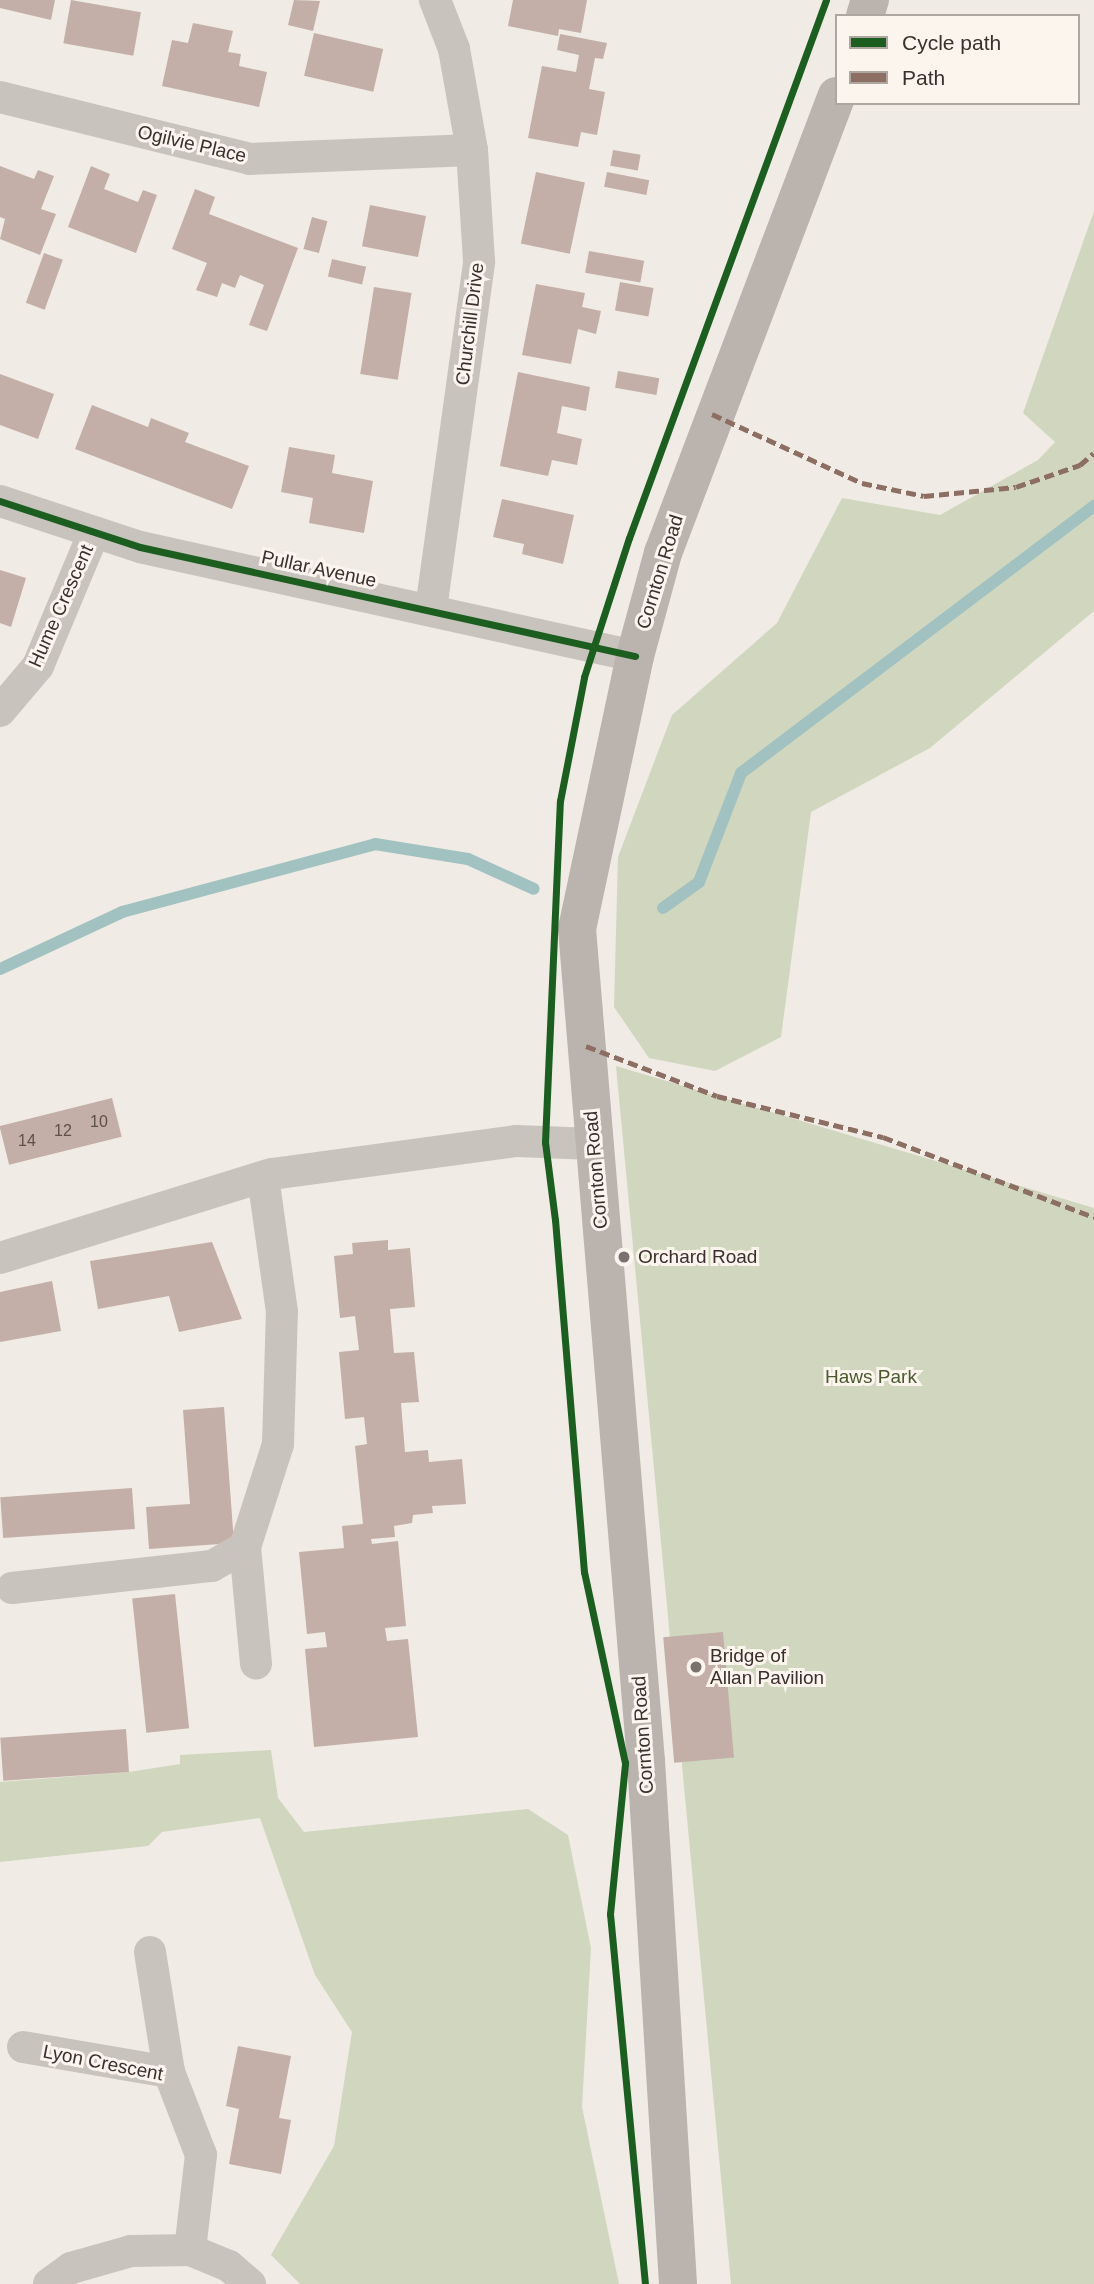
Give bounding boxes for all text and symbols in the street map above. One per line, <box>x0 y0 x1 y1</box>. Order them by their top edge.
legend <box>835 14 1080 105</box>
text: Cycle path <box>902 31 1001 54</box>
text: Path <box>902 66 945 89</box>
street label: Ogilvie Place <box>135 120 249 168</box>
street label: Churchill Drive <box>451 261 489 387</box>
street label: Cornton Road <box>632 512 688 632</box>
street label: Hume Crescent <box>24 541 98 671</box>
street label: Pullar Avenue <box>259 546 379 592</box>
street label: Cornton Road <box>579 1110 613 1230</box>
house number: 10 <box>90 1112 108 1132</box>
house number: 12 <box>54 1121 72 1141</box>
house number: 14 <box>18 1131 36 1151</box>
place label: Orchard Road <box>638 1246 757 1268</box>
marker: Orchard Road <box>616 1249 632 1265</box>
park label: Haws Park <box>825 1366 917 1388</box>
place label: Bridge of Allan Pavilion <box>710 1645 824 1689</box>
marker: Bridge of Allan Pavilion <box>688 1659 704 1675</box>
street label: Cornton Road <box>628 1675 658 1795</box>
street label: Lyon Crescent <box>41 2040 165 2086</box>

